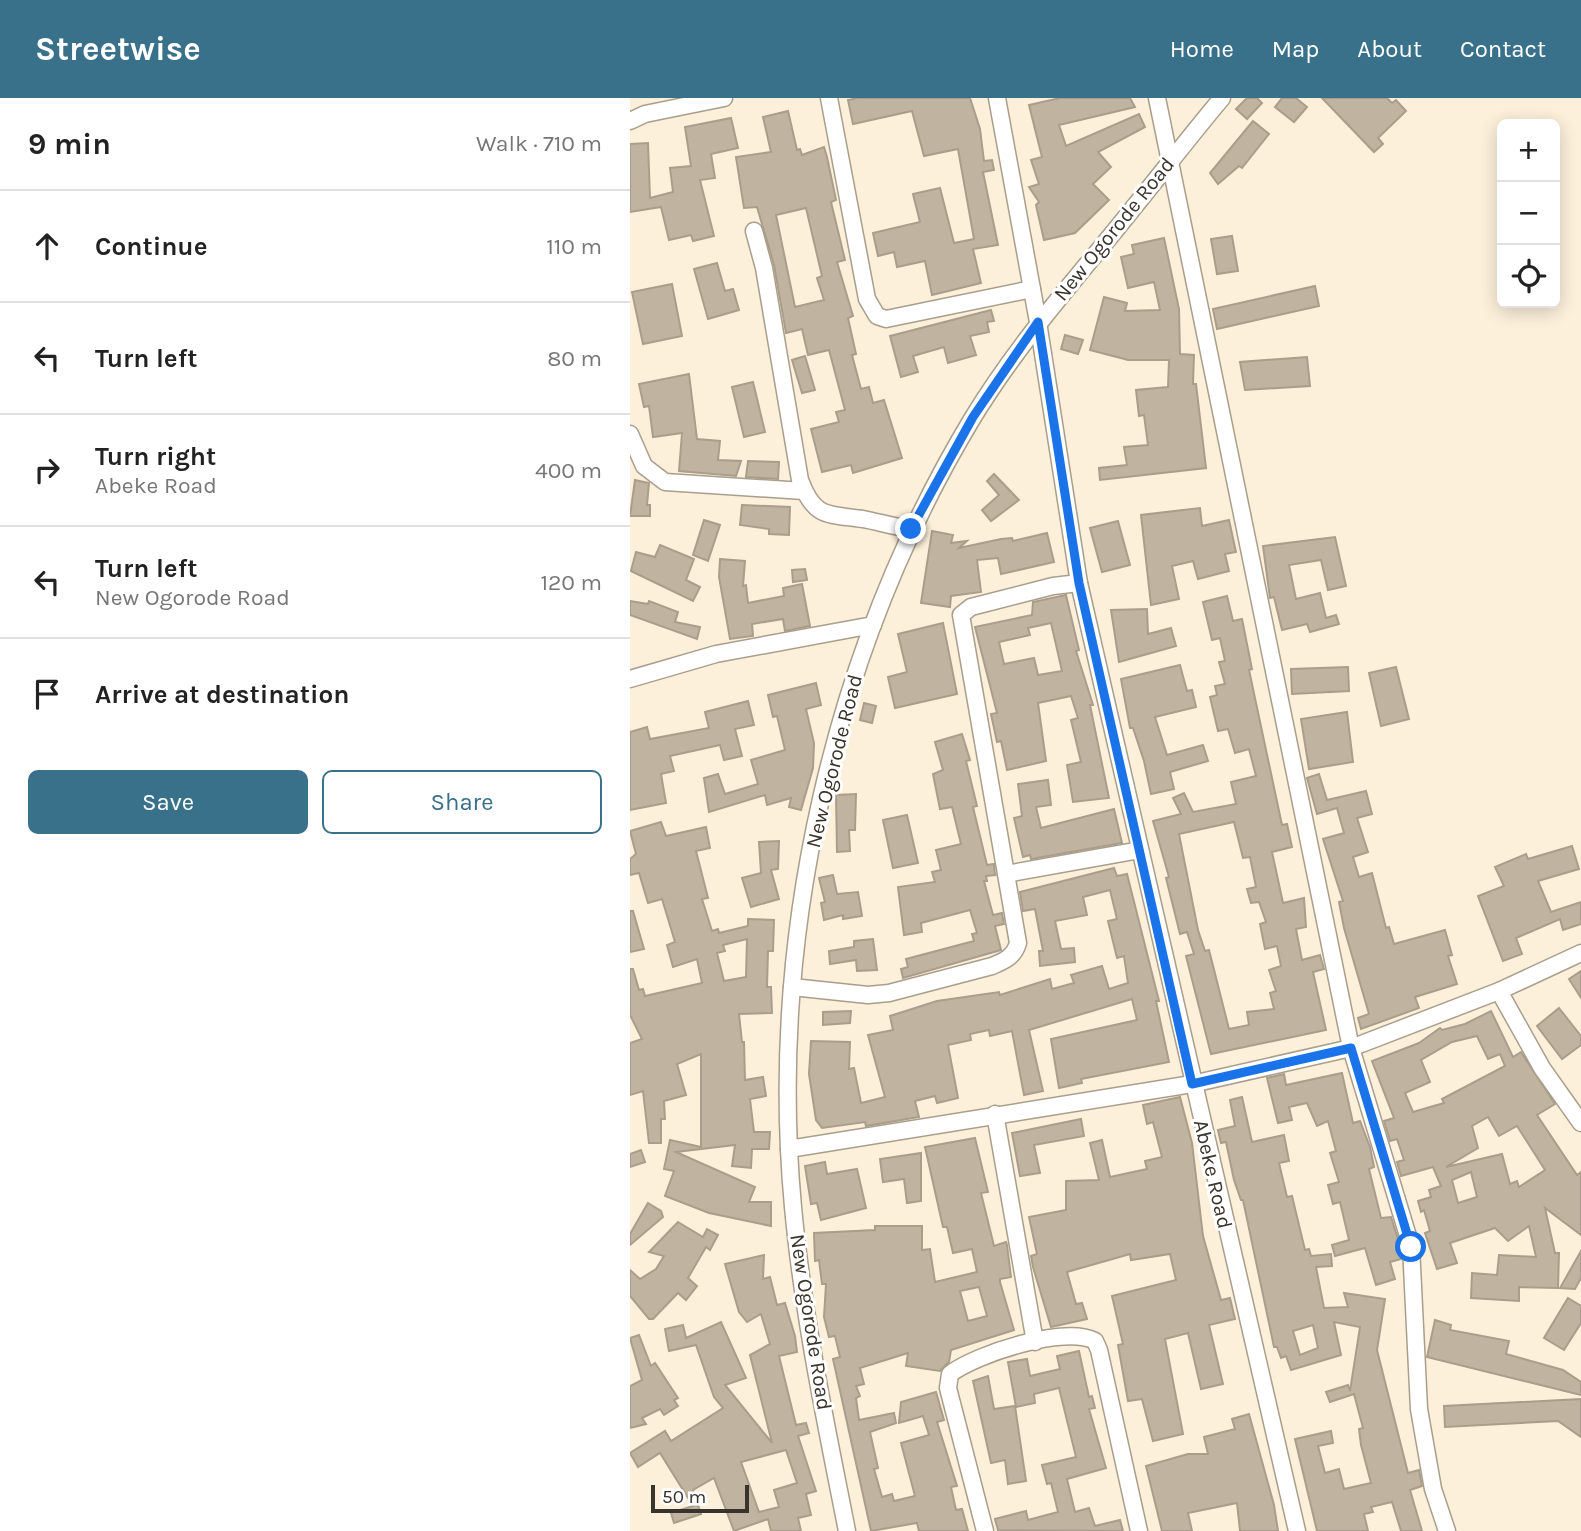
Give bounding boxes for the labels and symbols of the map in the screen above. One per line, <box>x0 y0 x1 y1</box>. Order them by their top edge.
street label: New Ogorode Road <box>1049 152 1179 306</box>
route end <box>895 513 926 544</box>
street label: New Ogorode Road <box>801 672 867 850</box>
street label: Abeke Road <box>1189 1117 1237 1231</box>
route start <box>1395 1231 1426 1262</box>
street label: New Ogorode Road <box>785 1232 837 1412</box>
scale bar <box>651 1482 749 1514</box>

